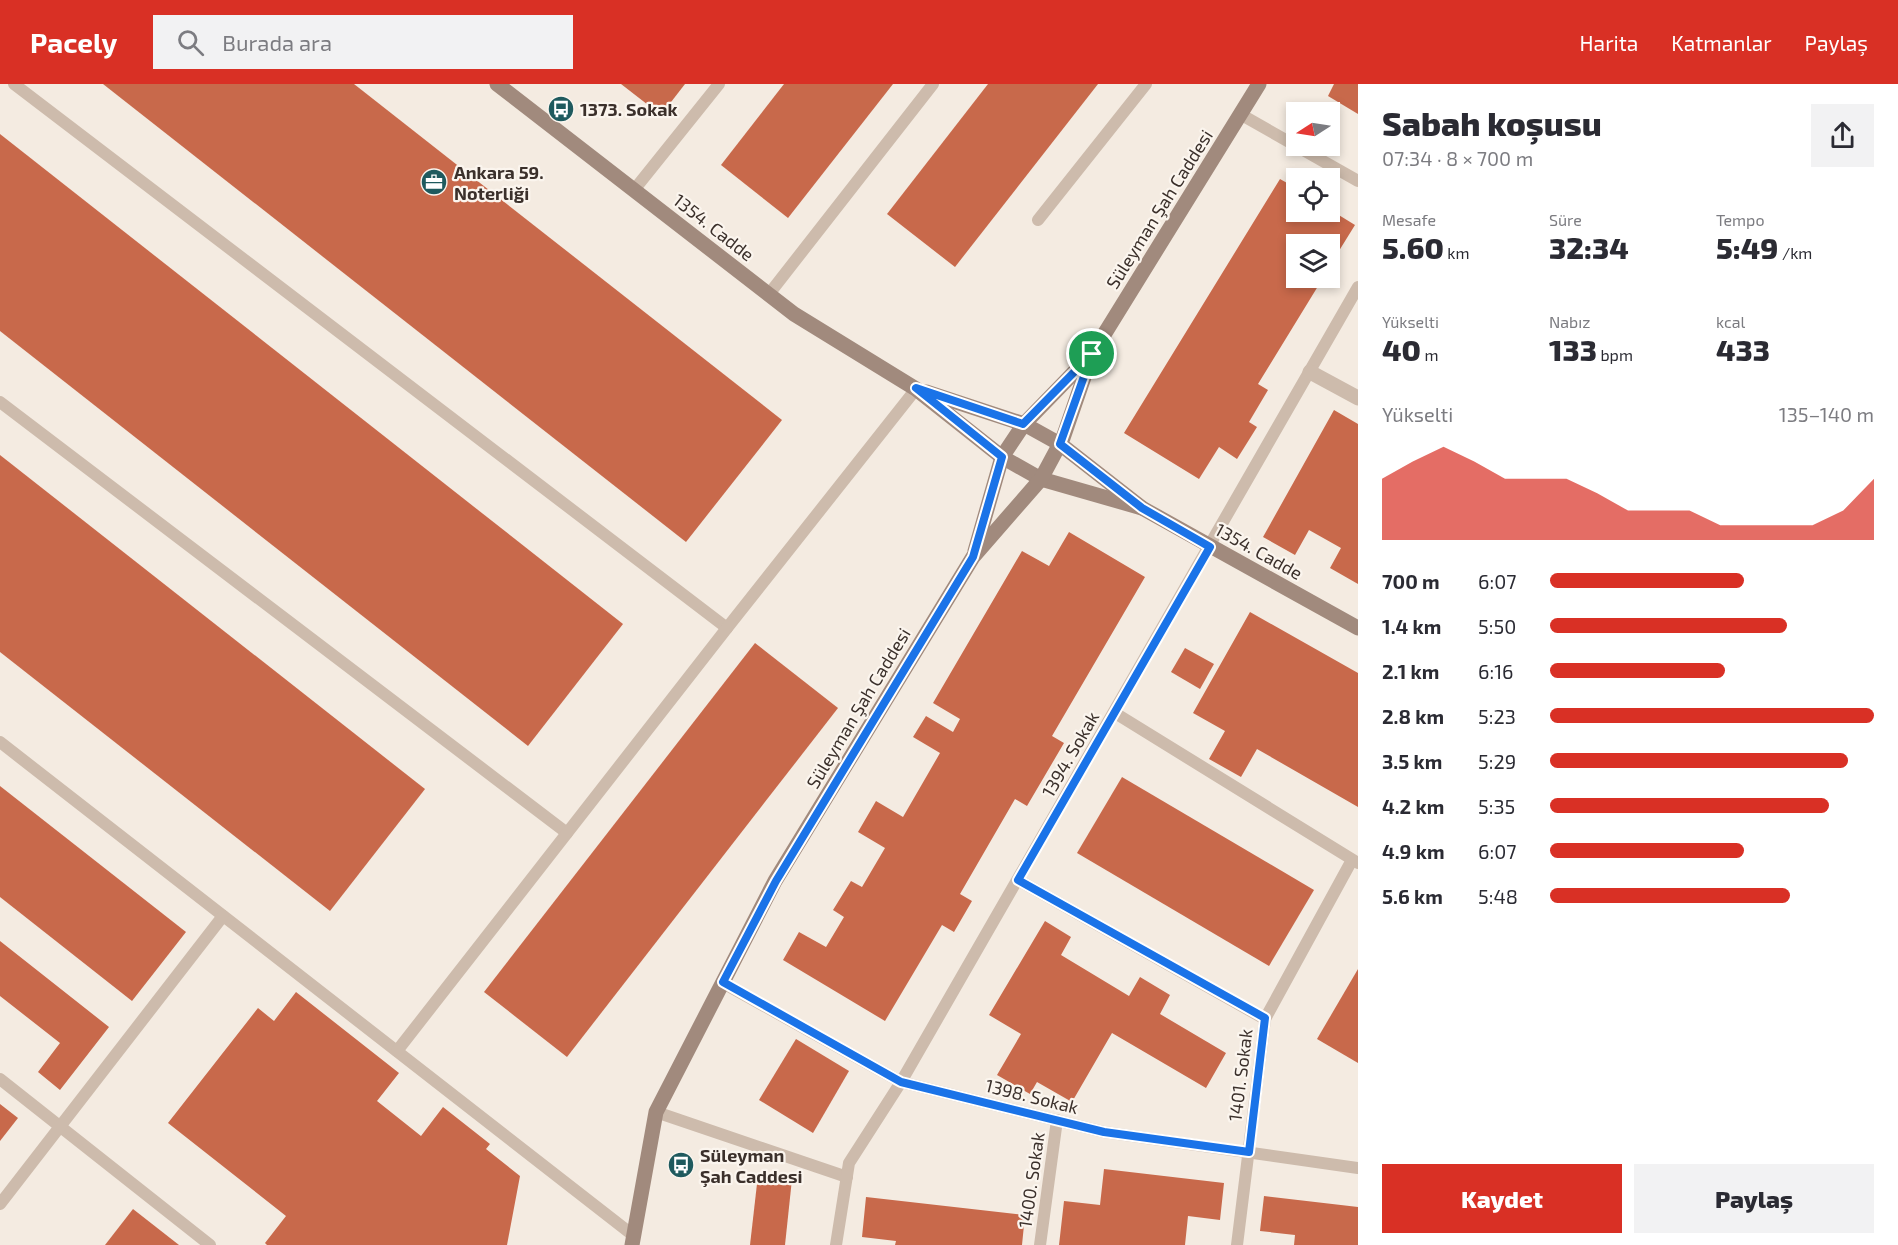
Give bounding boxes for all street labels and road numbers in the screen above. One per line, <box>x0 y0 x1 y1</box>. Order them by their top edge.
street label: Süleyman Şah Caddesi <box>1101 125 1218 293</box>
street label: 1354. Cadde <box>669 189 759 265</box>
street label: 1354. Cadde <box>1211 518 1307 584</box>
street label: Süleyman Şah Caddesi <box>801 624 916 793</box>
street label: 1394. Sokak <box>1037 707 1103 801</box>
street label: 1401. Sokak <box>1223 1028 1257 1122</box>
street label: 1398. Sokak <box>983 1074 1081 1118</box>
street label: 1400. Sokak <box>1013 1131 1049 1229</box>

